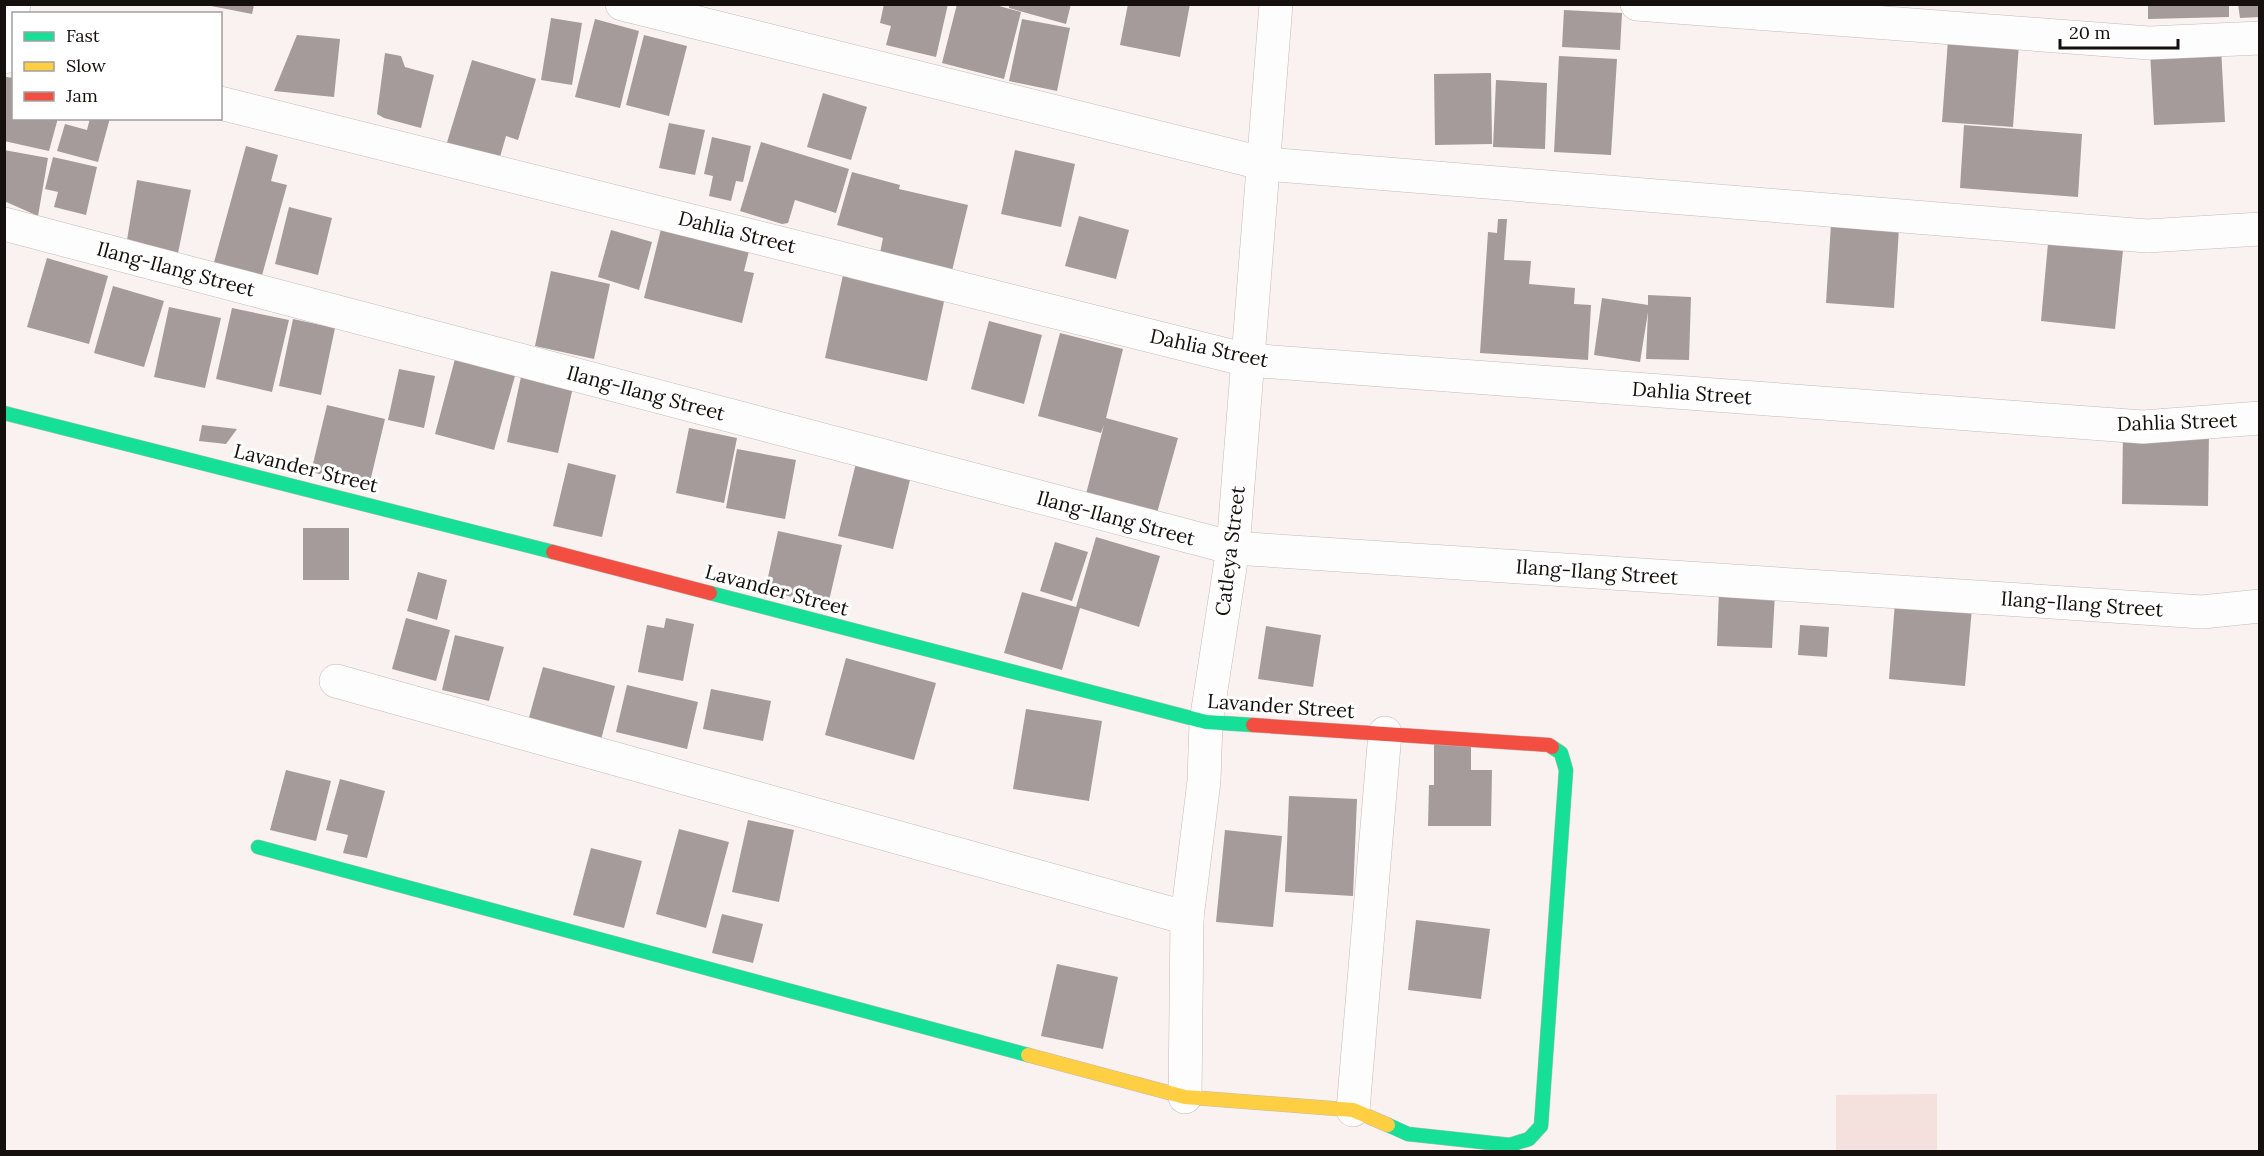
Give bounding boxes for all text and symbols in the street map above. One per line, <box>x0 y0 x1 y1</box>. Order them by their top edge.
legend <box>12 12 222 120</box>
scale bar <box>2060 12 2178 50</box>
text: 20 m <box>2069 21 2111 44</box>
text: Fast <box>66 24 100 47</box>
text: Slow <box>66 54 106 77</box>
text: Jam <box>65 84 98 107</box>
street label: Dahlia Street <box>676 205 799 258</box>
street label: Ilang-Ilang Street <box>94 235 258 302</box>
street label: Dahlia Street <box>1148 323 1271 372</box>
street label: Ilang-Ilang Street <box>564 359 728 426</box>
street label: Dahlia Street <box>1631 376 1753 409</box>
street label: Dahlia Street <box>2116 407 2238 436</box>
street label: Lavander Street <box>231 437 381 498</box>
street label: Ilang-Ilang Street <box>1034 484 1198 551</box>
street label: Catleya Street <box>1209 484 1250 617</box>
street label: Ilang-Ilang Street <box>1515 553 1679 590</box>
street label: Lavander Street <box>702 558 852 621</box>
street label: Ilang-Ilang Street <box>2000 585 2164 622</box>
street label: Lavander Street <box>1206 688 1356 723</box>

